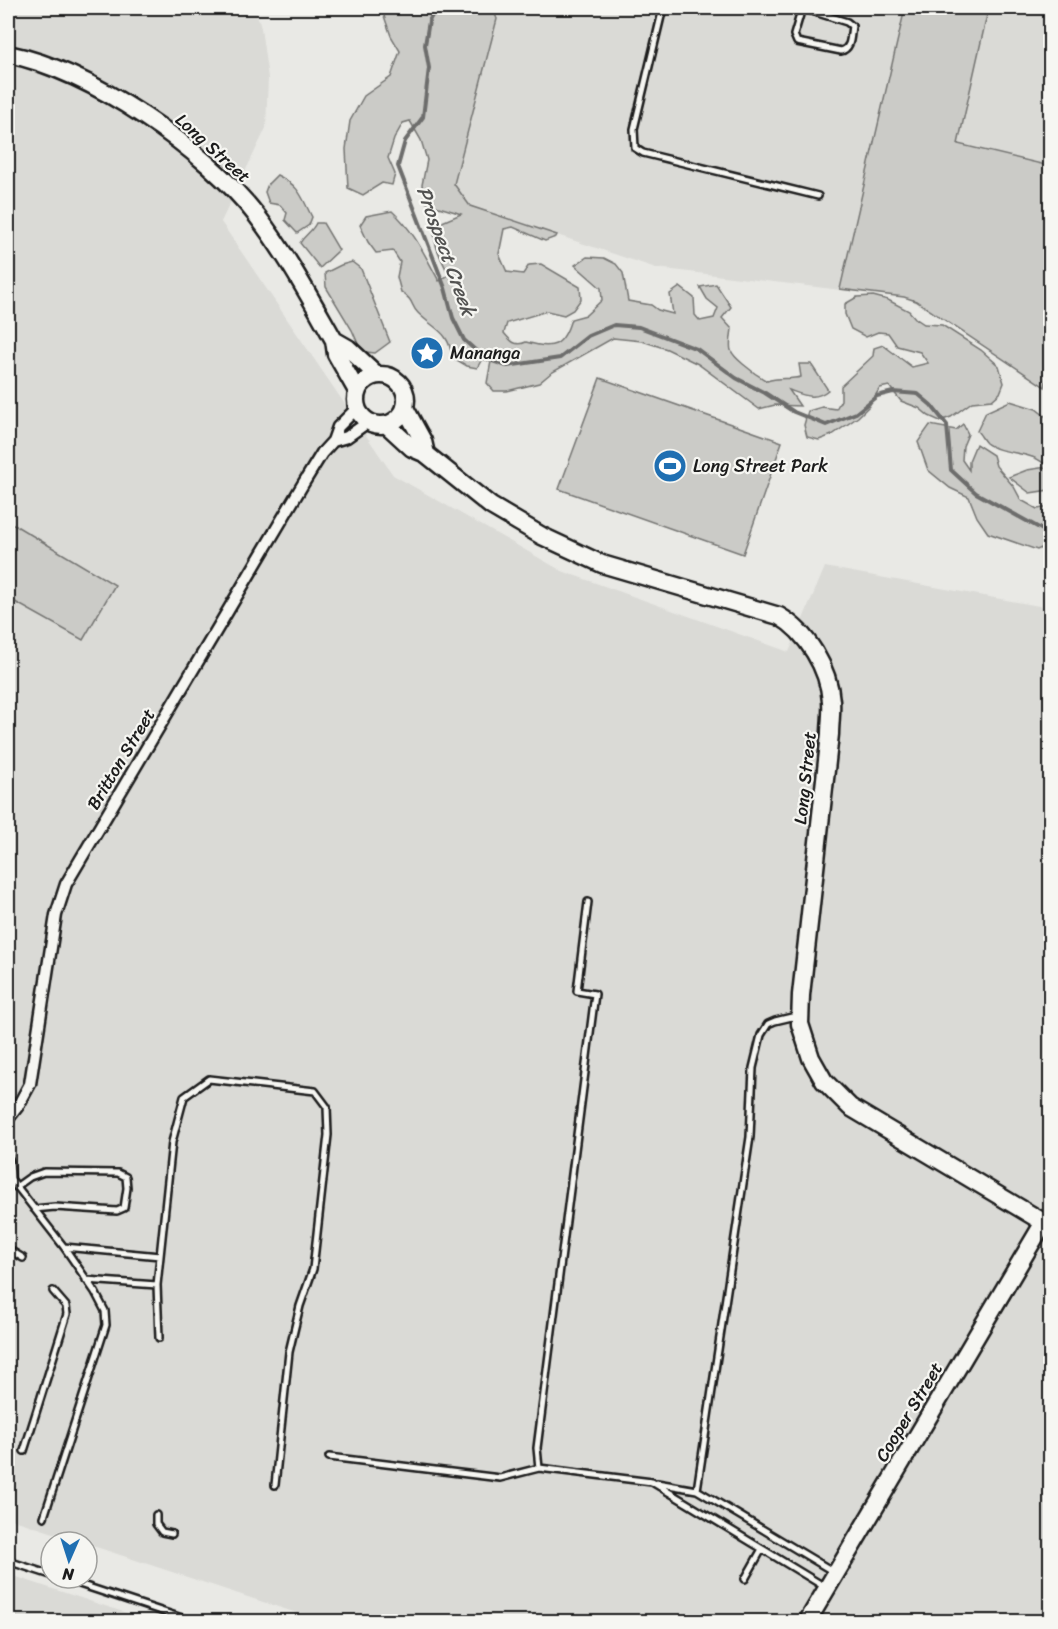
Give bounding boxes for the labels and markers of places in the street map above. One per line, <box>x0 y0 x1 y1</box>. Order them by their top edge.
place icon: Mananga <box>409 335 445 371</box>
place label: Mananga <box>450 337 520 369</box>
sports icon: Long Street Park <box>652 448 688 484</box>
place label: Long Street Park <box>693 450 828 482</box>

